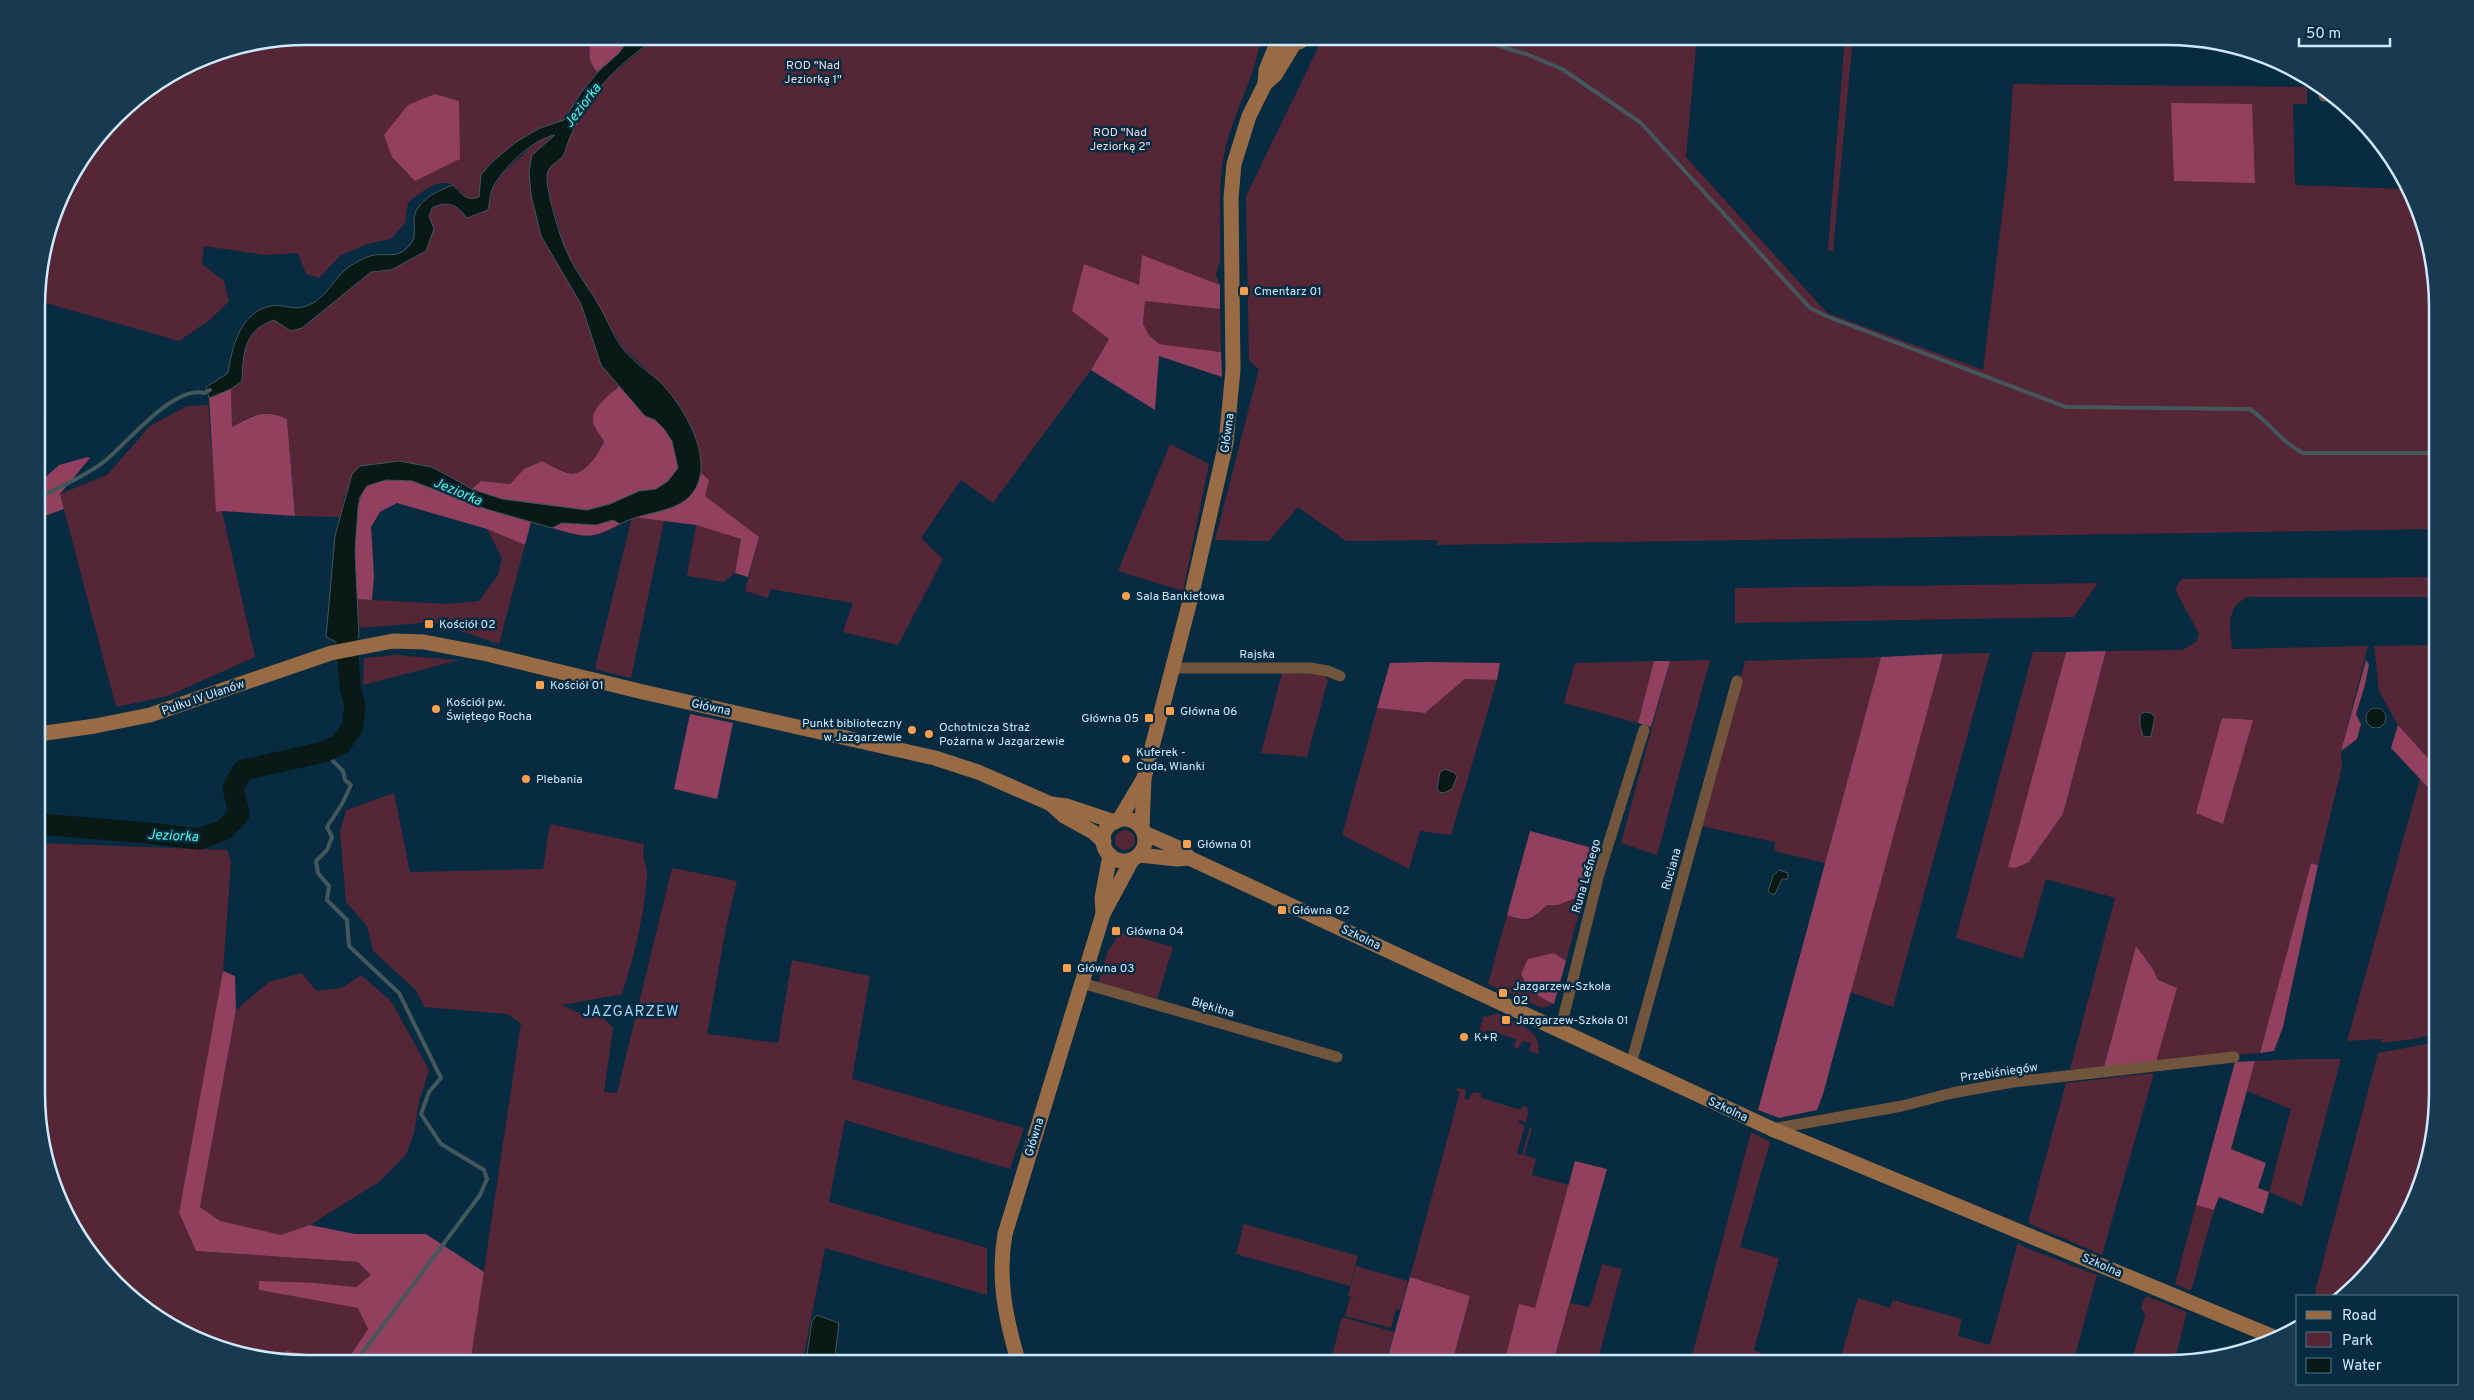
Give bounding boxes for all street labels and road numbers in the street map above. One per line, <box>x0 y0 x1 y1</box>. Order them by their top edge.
street label: Główna <box>1217 412 1239 454</box>
street label: Rajska <box>1239 647 1275 663</box>
street label: Pułku IV Ułanów <box>160 676 247 720</box>
street label: Główna <box>690 696 732 720</box>
street label: Runa Leśnego <box>1569 837 1605 915</box>
street label: Ruciana <box>1658 846 1686 892</box>
street label: Szkolna <box>1338 922 1383 954</box>
street label: Błękitna <box>1189 994 1236 1022</box>
street label: Przebiśniegów <box>1959 1060 2039 1086</box>
street label: Szkolna <box>1705 1094 1750 1126</box>
street label: Główna <box>1021 1116 1048 1159</box>
street label: Szkolna <box>2079 1250 2124 1282</box>

